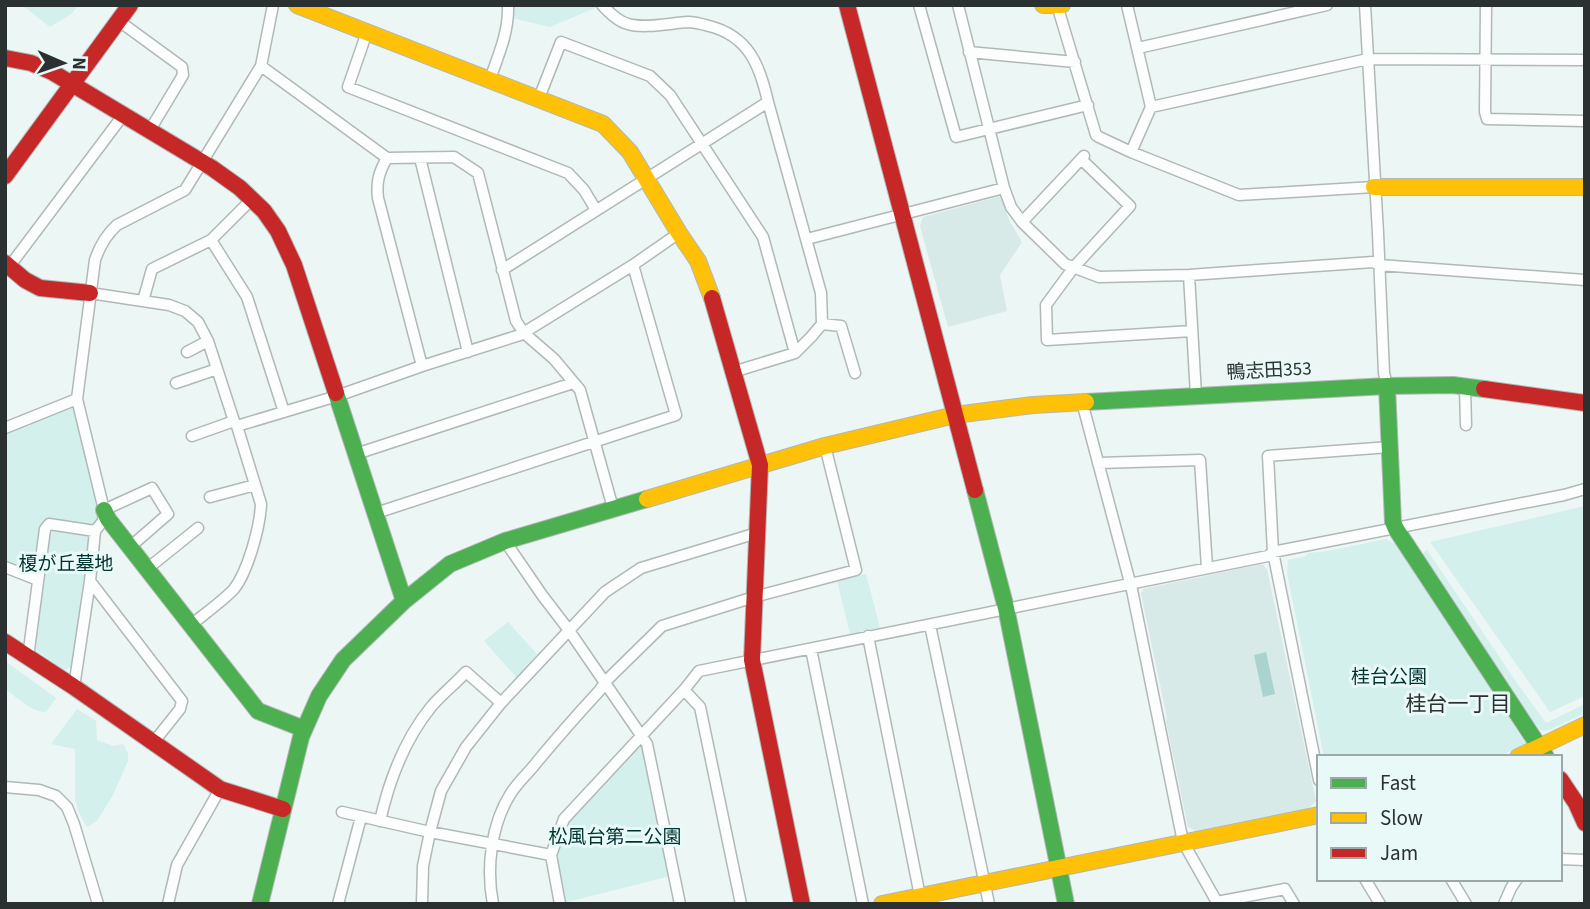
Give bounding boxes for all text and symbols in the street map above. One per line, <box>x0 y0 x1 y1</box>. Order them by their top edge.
north arrow <box>28 28 98 98</box>
text: N <box>65 57 92 70</box>
street label: 鴨志田353 <box>1226 355 1312 387</box>
park label: 榎が丘墓地 <box>18 551 114 578</box>
park label: 桂台公園 <box>1351 664 1427 691</box>
district label: 桂台一丁目 <box>1406 689 1511 719</box>
legend <box>1317 755 1562 881</box>
text: Fast <box>1380 768 1416 798</box>
text: Slow <box>1380 803 1423 833</box>
park label: 松風台第二公園 <box>548 824 682 851</box>
text: Jam <box>1380 838 1418 868</box>

